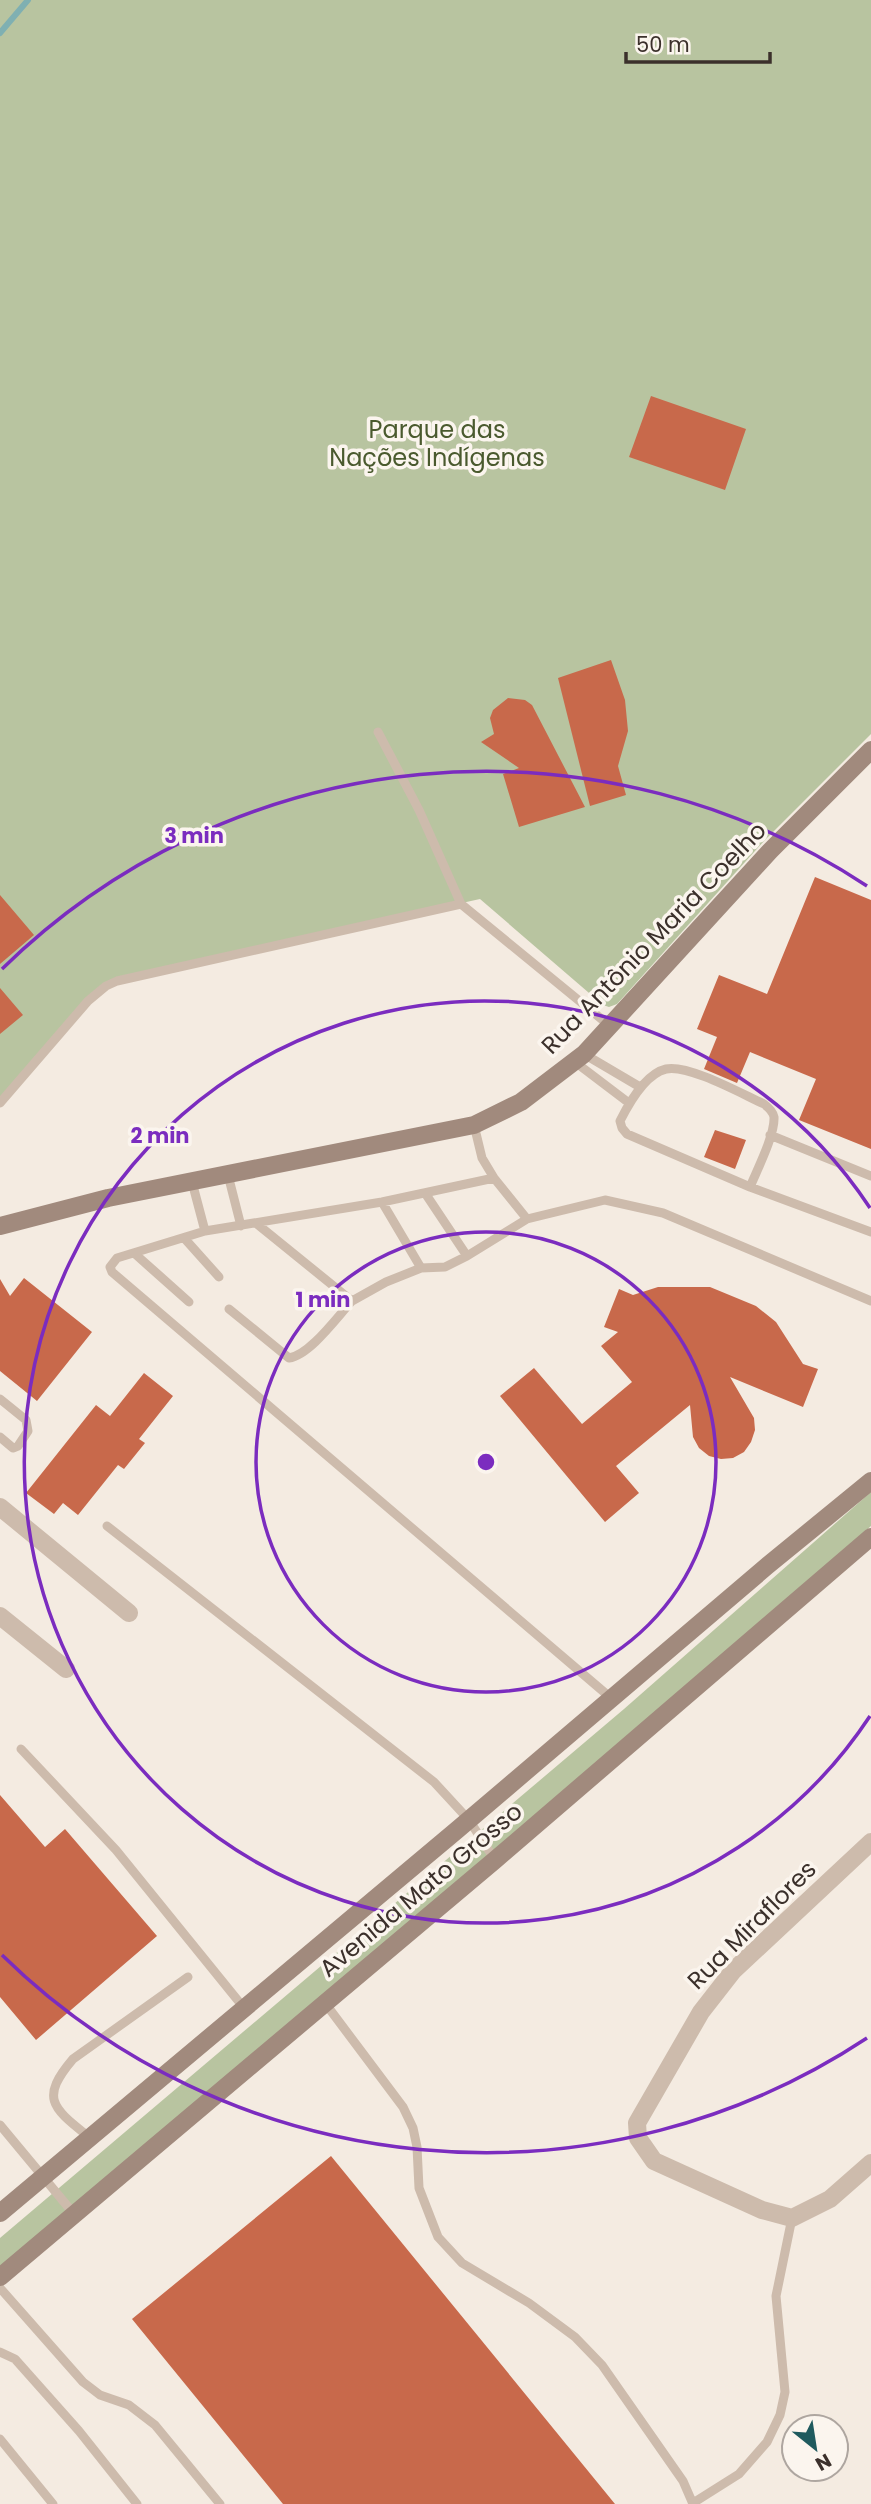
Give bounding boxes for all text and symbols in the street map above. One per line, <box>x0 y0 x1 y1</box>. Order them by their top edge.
scale bar <box>626 21 770 65</box>
text: 50 m <box>636 30 690 59</box>
park label: Parque das Nações Indígenas <box>329 413 545 474</box>
street label: Rua Antônio Maria Coelho <box>534 814 774 1061</box>
text: 3 min <box>164 821 224 850</box>
text: 2 min <box>130 1121 190 1150</box>
text: 1 min <box>296 1285 350 1314</box>
centre of rings <box>474 1450 498 1474</box>
street label: Avenida Mato Grosso <box>312 1795 529 1984</box>
street label: Rua Miraflores <box>680 1853 823 1996</box>
north arrow <box>780 2413 850 2483</box>
text: N <box>810 2447 836 2478</box>

